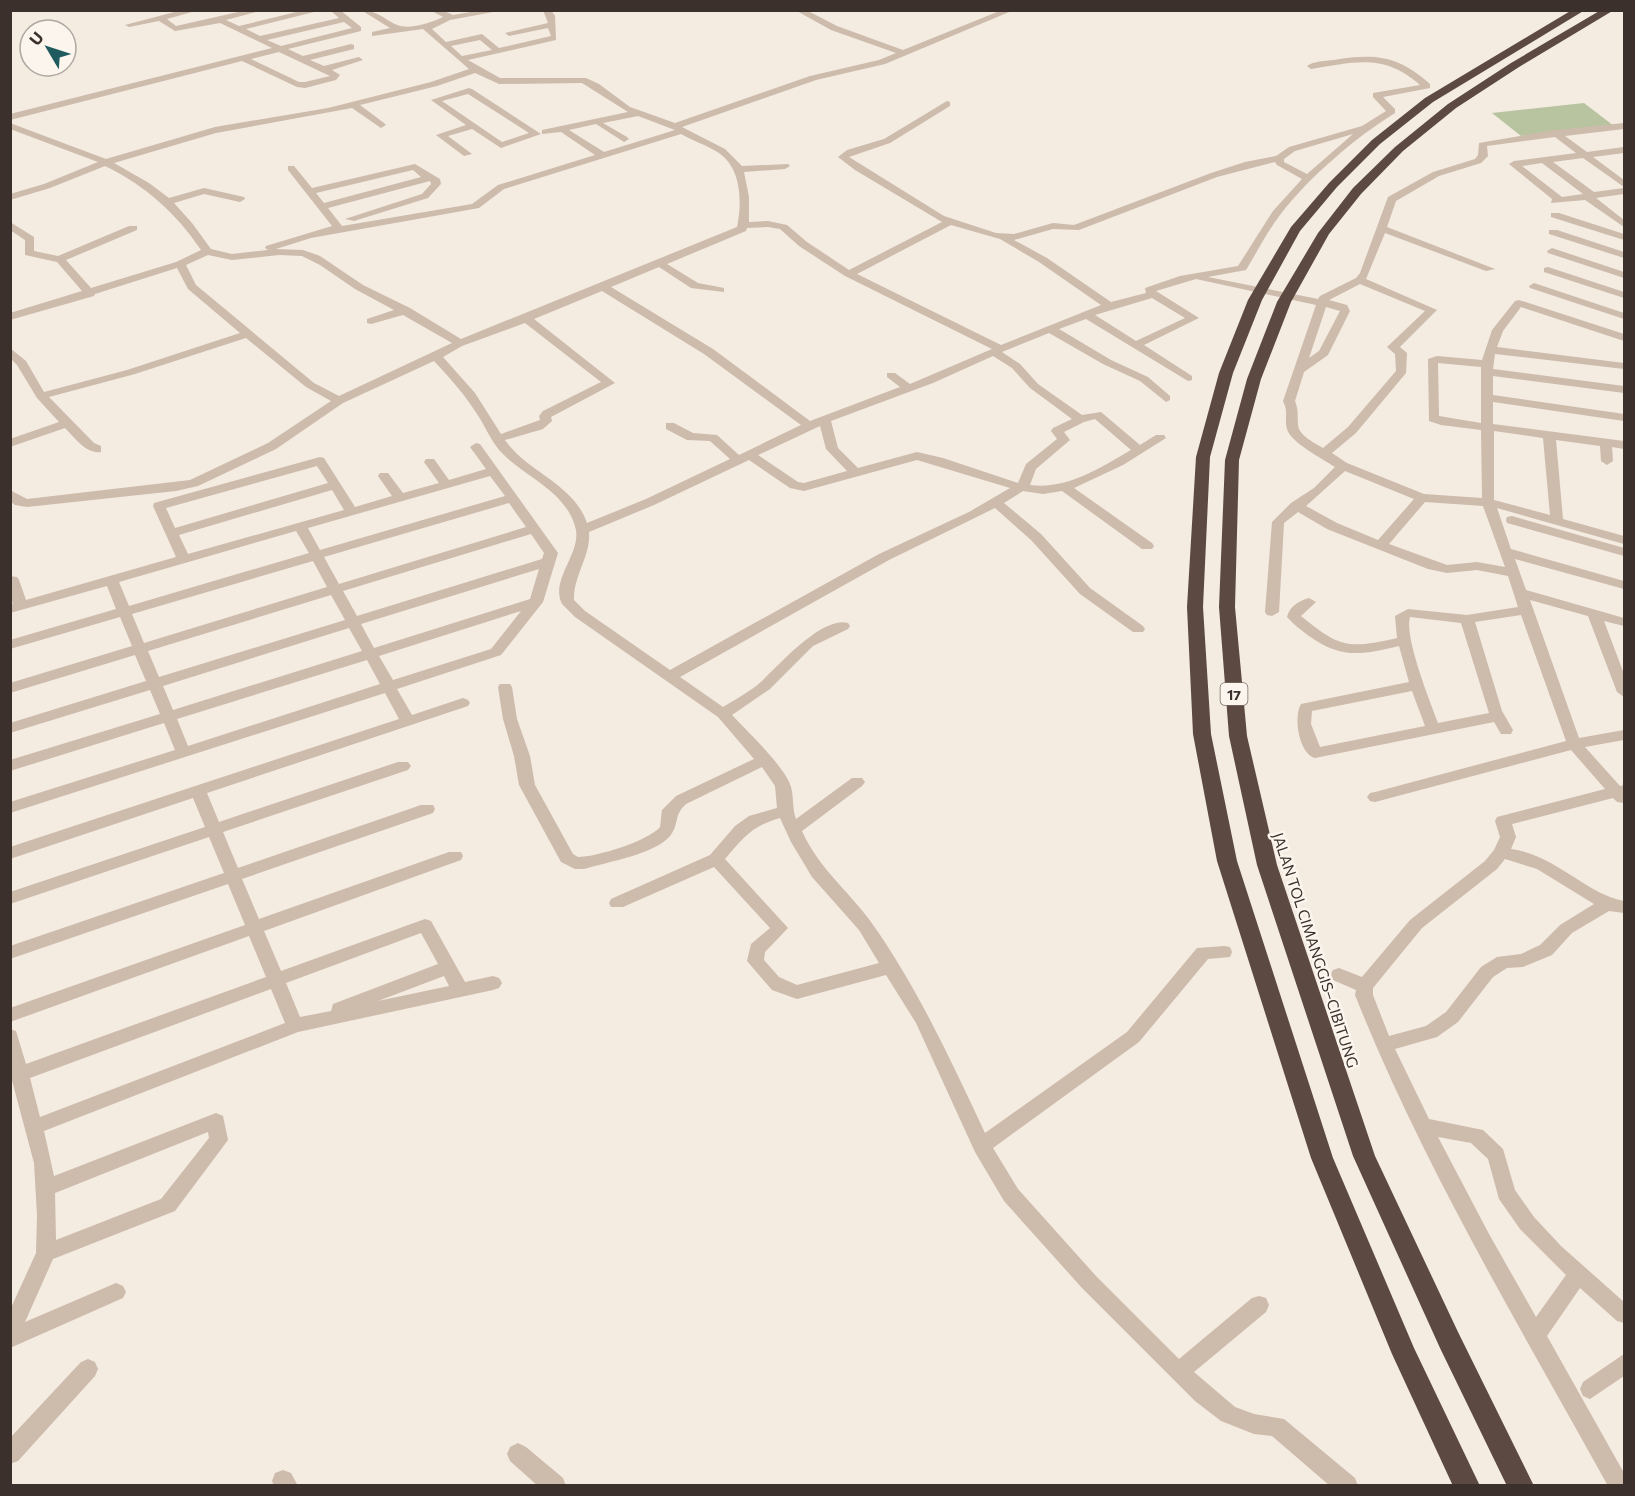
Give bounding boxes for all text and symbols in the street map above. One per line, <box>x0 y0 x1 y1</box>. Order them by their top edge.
north arrow <box>18 18 78 78</box>
text: U <box>25 28 47 49</box>
road number: 17 <box>1220 683 1248 705</box>
street label: JALAN TOL CIMANGGIS–CIBITUNG <box>1269 830 1363 1070</box>

